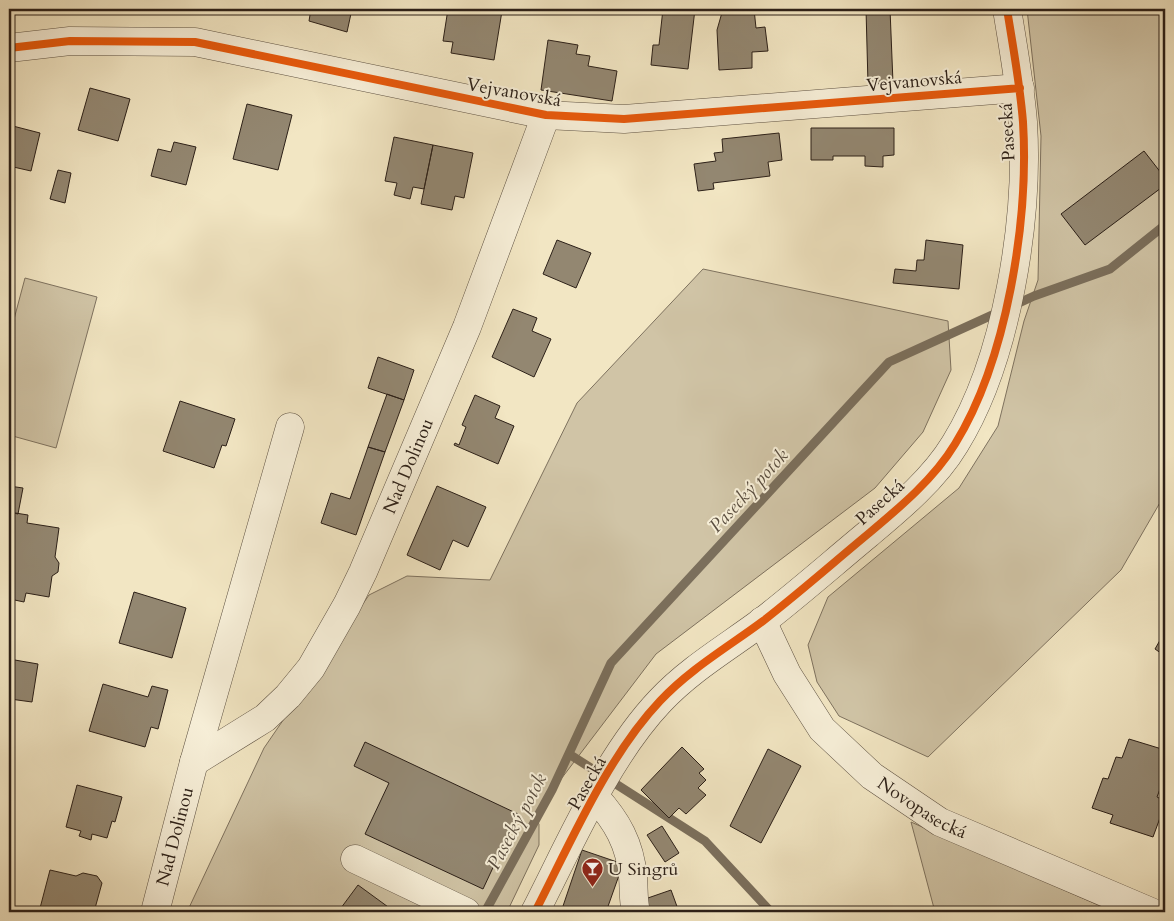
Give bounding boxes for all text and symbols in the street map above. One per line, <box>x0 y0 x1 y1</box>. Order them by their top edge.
street label: Vejvanovská <box>865 65 963 98</box>
street label: Vejvanovská <box>465 72 563 113</box>
street label: Pasecká <box>993 102 1022 162</box>
street label: Nad Dolinou <box>377 414 440 518</box>
water label: Pasecký potok <box>703 443 795 538</box>
street label: Pasecká <box>850 473 910 531</box>
street label: Pasecká <box>562 752 613 815</box>
water label: Pasecký potok <box>481 768 553 874</box>
street label: Novopasecká <box>872 771 971 845</box>
street label: Nad Dolinou <box>150 784 200 889</box>
bar icon: U Singrů <box>580 857 604 888</box>
place label: U Singrů <box>608 857 678 882</box>

